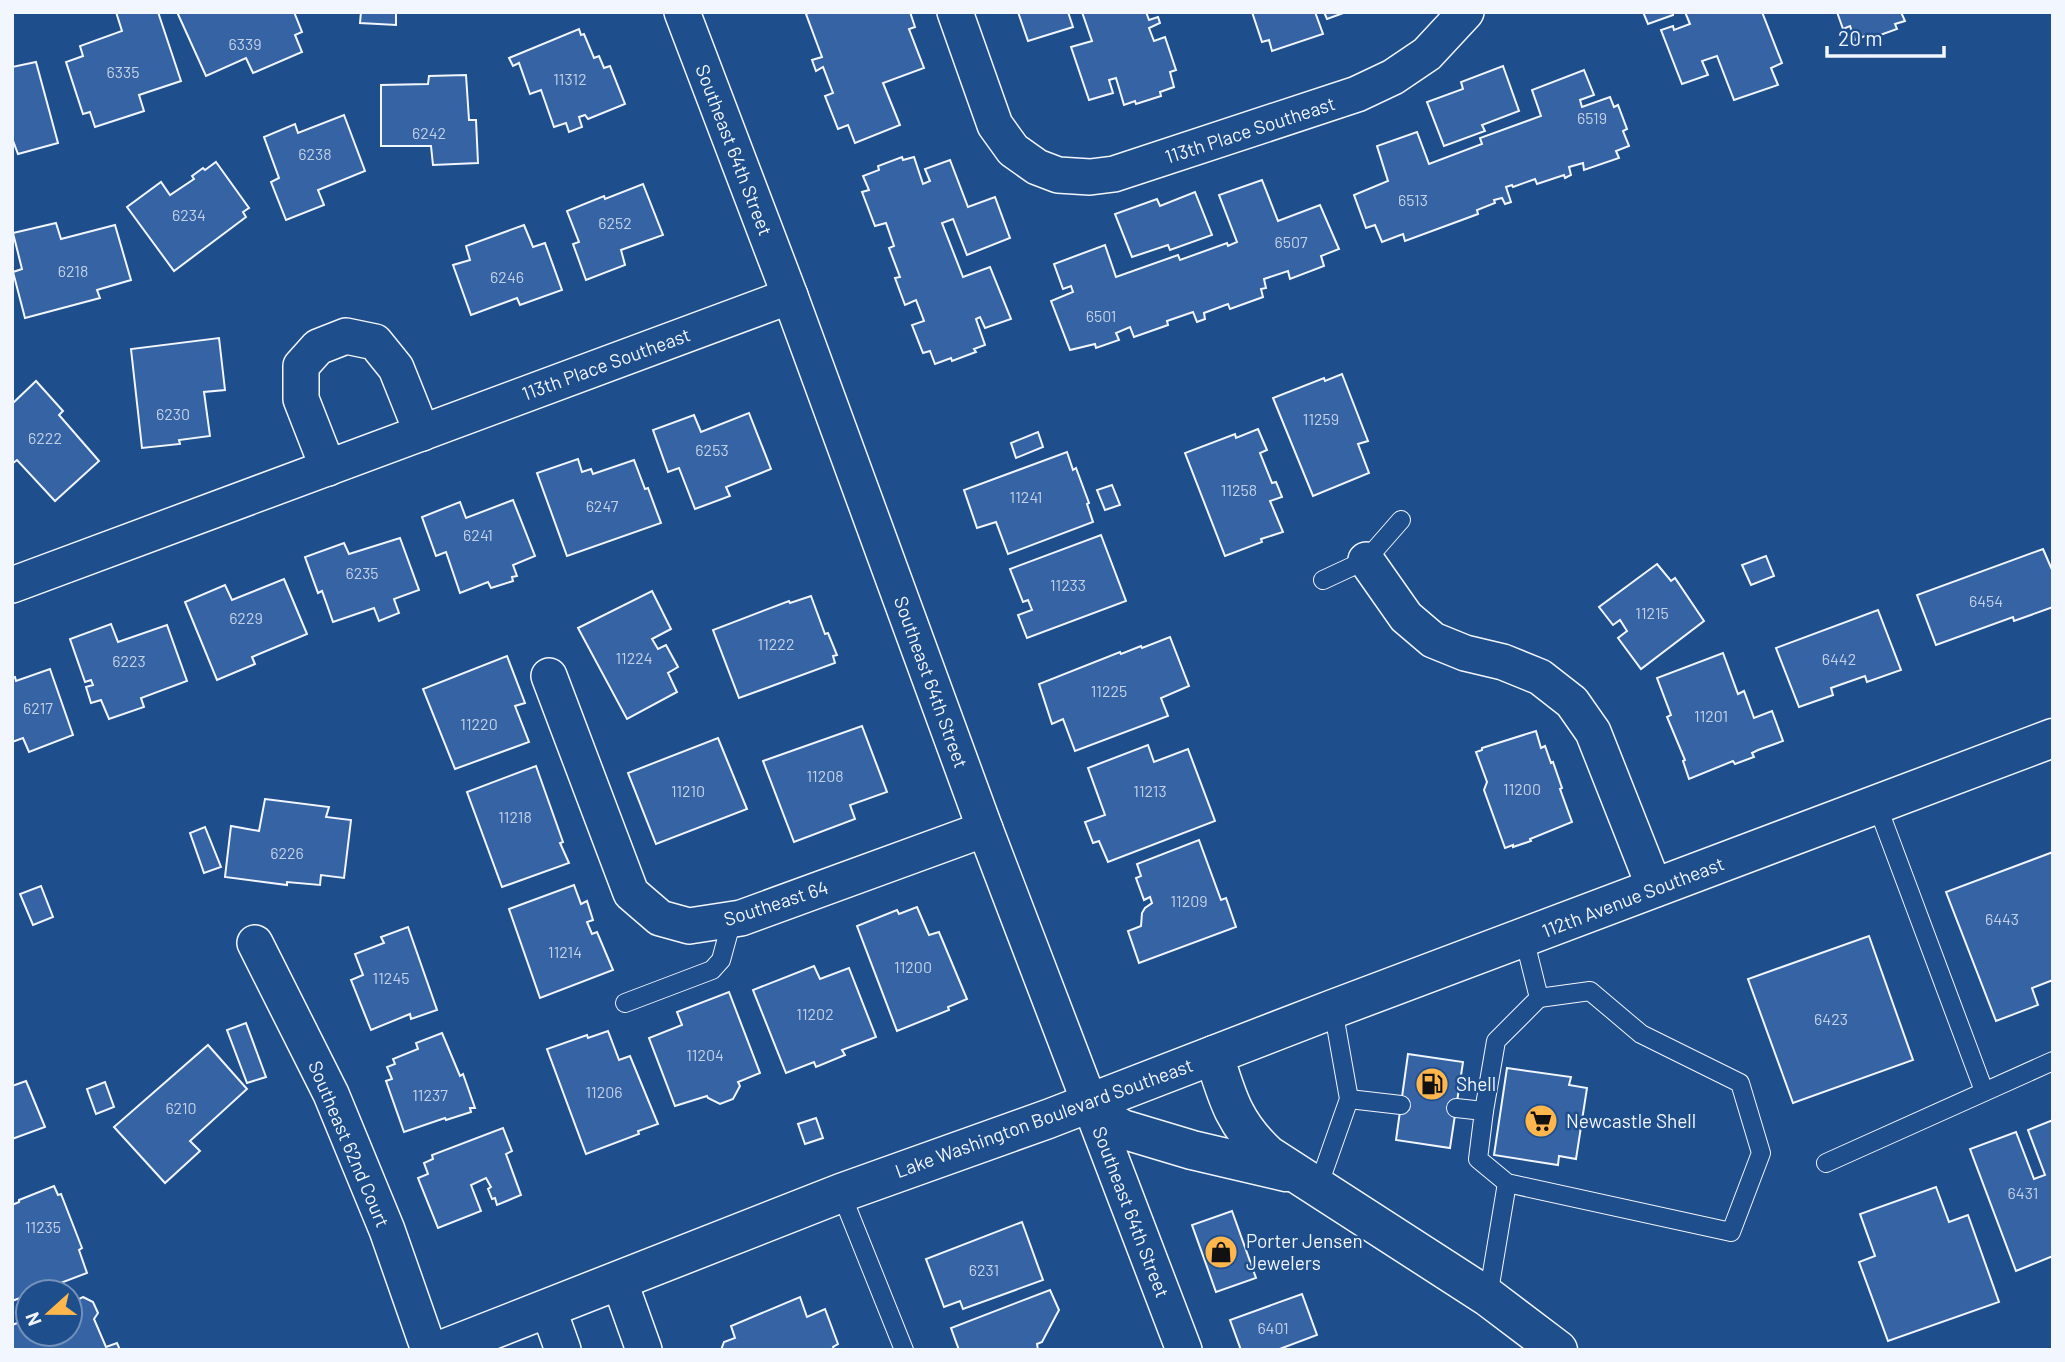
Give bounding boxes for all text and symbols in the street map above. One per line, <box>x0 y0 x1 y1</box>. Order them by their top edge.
scale bar <box>1827 14 1944 58</box>
text: 20 m <box>1838 25 1883 50</box>
house number: 6339 <box>228 34 262 53</box>
street label: Southeast 64th Street <box>691 61 778 239</box>
house number: 6335 <box>107 62 139 81</box>
house number: 11312 <box>553 69 587 88</box>
street label: 113th Place Southeast <box>1162 91 1338 168</box>
house number: 6519 <box>1577 108 1607 127</box>
house number: 6242 <box>412 123 446 142</box>
house number: 6238 <box>298 144 332 163</box>
house number: 6513 <box>1398 190 1428 209</box>
house number: 6234 <box>172 205 206 224</box>
house number: 6252 <box>598 213 632 232</box>
house number: 6507 <box>1274 232 1308 251</box>
house number: 6218 <box>58 261 88 280</box>
house number: 6246 <box>490 267 524 286</box>
house number: 6501 <box>1086 306 1116 325</box>
street label: 113th Place Southeast <box>518 322 693 405</box>
house number: 6230 <box>156 404 190 423</box>
house number: 11259 <box>1303 409 1339 428</box>
house number: 6222 <box>28 428 62 447</box>
house number: 6253 <box>695 440 729 459</box>
house number: 11258 <box>1221 480 1257 499</box>
house number: 11241 <box>1010 487 1042 506</box>
house number: 6247 <box>586 496 619 515</box>
house number: 6241 <box>463 525 493 544</box>
house number: 6235 <box>345 563 379 582</box>
house number: 11233 <box>1050 575 1086 594</box>
house number: 6454 <box>1969 591 2003 610</box>
street label: Southeast 64th Street <box>890 593 973 771</box>
house number: 11215 <box>1635 603 1669 622</box>
house number: 6229 <box>229 608 263 627</box>
house number: 11222 <box>758 634 794 653</box>
house number: 11224 <box>615 648 653 667</box>
house number: 6442 <box>1822 649 1856 668</box>
house number: 6223 <box>112 651 146 670</box>
house number: 11225 <box>1091 681 1127 700</box>
house number: 6217 <box>23 698 53 717</box>
house number: 11201 <box>1694 706 1728 725</box>
house number: 11220 <box>460 714 498 733</box>
house number: 11208 <box>806 766 844 785</box>
house number: 11200 <box>1503 779 1541 798</box>
house number: 11210 <box>671 781 705 800</box>
house number: 11213 <box>1133 781 1167 800</box>
house number: 11218 <box>498 807 532 826</box>
house number: 6226 <box>270 843 304 862</box>
street label: 112th Avenue Southeast <box>1539 851 1727 942</box>
street label: Southeast 64 <box>721 875 831 930</box>
house number: 11209 <box>1170 891 1208 910</box>
house number: 6443 <box>1985 909 2019 928</box>
house number: 11214 <box>548 942 582 961</box>
house number: 11200 <box>894 957 932 976</box>
house number: 11245 <box>373 968 409 987</box>
house number: 11202 <box>796 1004 834 1023</box>
house number: 6423 <box>1814 1009 1848 1028</box>
house number: 11204 <box>686 1045 724 1064</box>
street label: Lake Washington Boulevard Southeast <box>892 1053 1196 1182</box>
street label: Southeast 62nd Court <box>304 1057 395 1231</box>
fuel station icon: Shell <box>1413 1065 1451 1103</box>
place label: Shell <box>1456 1072 1496 1095</box>
house number: 11206 <box>585 1082 623 1101</box>
house number: 11237 <box>412 1085 448 1104</box>
house number: 6210 <box>165 1098 197 1117</box>
supermarket icon: Newcastle Shell <box>1522 1102 1560 1140</box>
place label: Newcastle Shell <box>1566 1109 1696 1132</box>
street label: Southeast 64th Street <box>1088 1123 1175 1301</box>
house number: 6431 <box>2008 1183 2038 1202</box>
house number: 11235 <box>25 1217 61 1236</box>
place label: Porter Jensen Jewelers <box>1246 1229 1363 1274</box>
shop icon: Porter Jensen Jewelers <box>1202 1233 1240 1271</box>
house number: 6231 <box>969 1260 999 1279</box>
north arrow <box>14 1278 84 1348</box>
text: N <box>20 1309 46 1329</box>
house number: 6401 <box>1257 1318 1289 1337</box>

